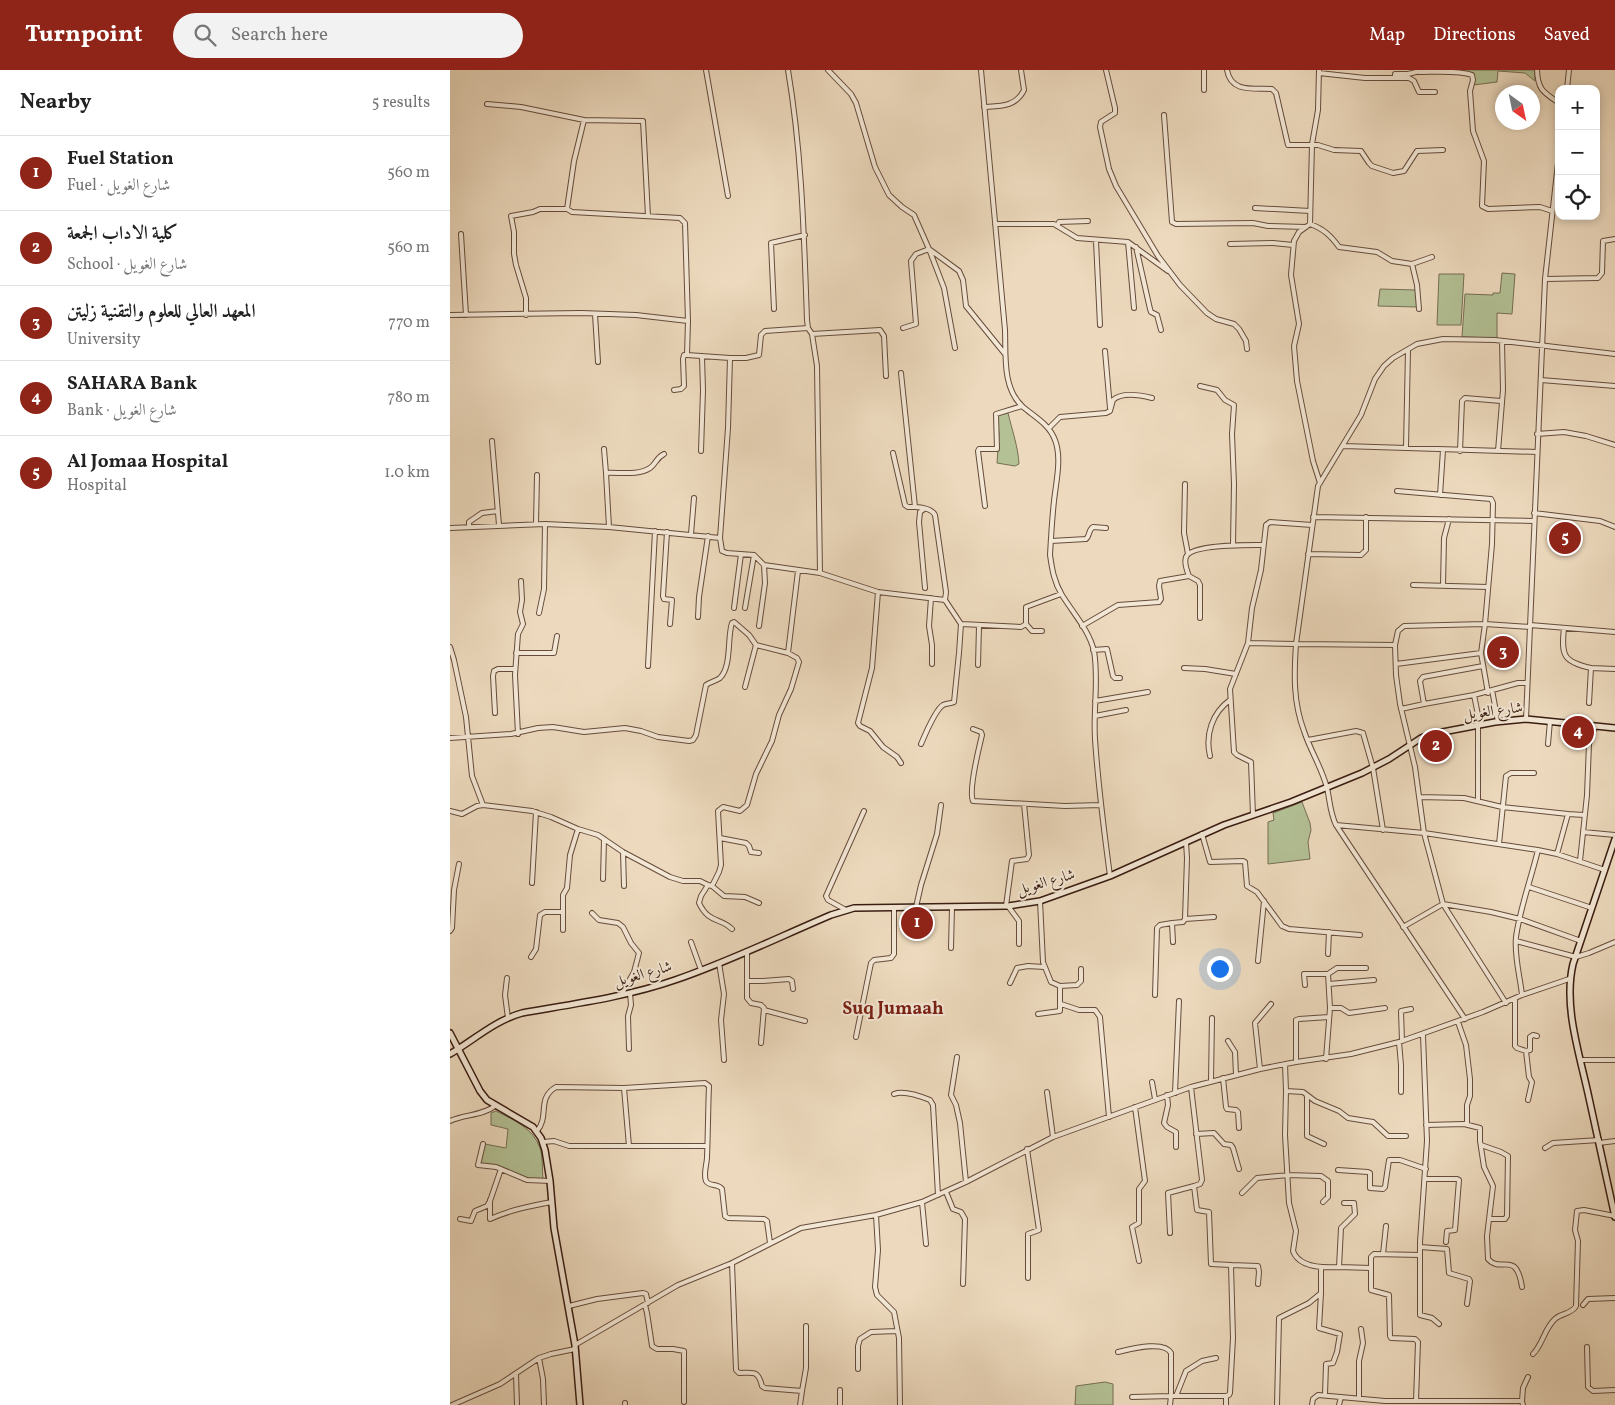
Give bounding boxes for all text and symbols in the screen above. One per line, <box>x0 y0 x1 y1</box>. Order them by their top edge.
search box <box>173 13 523 58</box>
text: Turnpoint <box>25 18 143 52</box>
icon: search <box>191 21 219 49</box>
text: Search here <box>231 22 328 48</box>
text: Map <box>1369 23 1405 48</box>
text: Directions <box>1433 23 1516 48</box>
text: Saved <box>1544 23 1590 48</box>
north arrow <box>1495 85 1540 130</box>
map controls <box>1555 85 1600 220</box>
button: + <box>1555 85 1600 130</box>
text: Nearby <box>20 88 91 117</box>
text: 5 results <box>372 92 430 114</box>
button: − <box>1555 130 1600 175</box>
text: Fuel Station <box>67 146 174 172</box>
text: 1 <box>33 162 39 184</box>
text: 560 m <box>387 162 430 184</box>
text: Fuel · شارع الغويل <box>67 175 170 197</box>
button: locate <box>1555 175 1600 220</box>
text: كلية اﻻداب الجمعة <box>67 221 178 247</box>
text: 2 <box>32 237 40 259</box>
text: 560 m <box>387 237 430 259</box>
text: School · شارع الغويل <box>67 254 187 276</box>
text: المعهد العالي للعلوم والتقنية زليتن <box>67 299 256 325</box>
text: 3 <box>32 312 40 334</box>
text: 770 m <box>388 312 430 334</box>
text: University <box>67 329 141 351</box>
text: SAHARA Bank <box>67 371 197 397</box>
text: 4 <box>31 387 41 409</box>
text: 780 m <box>388 387 430 409</box>
text: Bank · شارع الغويل <box>67 400 177 422</box>
text: Al Jomaa Hospital <box>67 449 228 475</box>
text: 5 <box>32 462 40 484</box>
text: 1.0 km <box>384 462 430 484</box>
text: Hospital <box>67 475 127 497</box>
pin: 5 <box>1549 519 1581 557</box>
pin: 3 <box>1487 633 1519 671</box>
street label: شارع الغويل <box>1462 698 1524 727</box>
pin: 4 <box>1562 713 1594 751</box>
pin: 2 <box>1420 727 1452 765</box>
street label: شارع الغويل <box>1014 865 1078 902</box>
pin: 1 <box>901 904 933 942</box>
your location <box>1207 956 1233 982</box>
street label: شارع الغويل <box>611 957 675 994</box>
district label: Suq Jumaah <box>842 997 944 1022</box>

